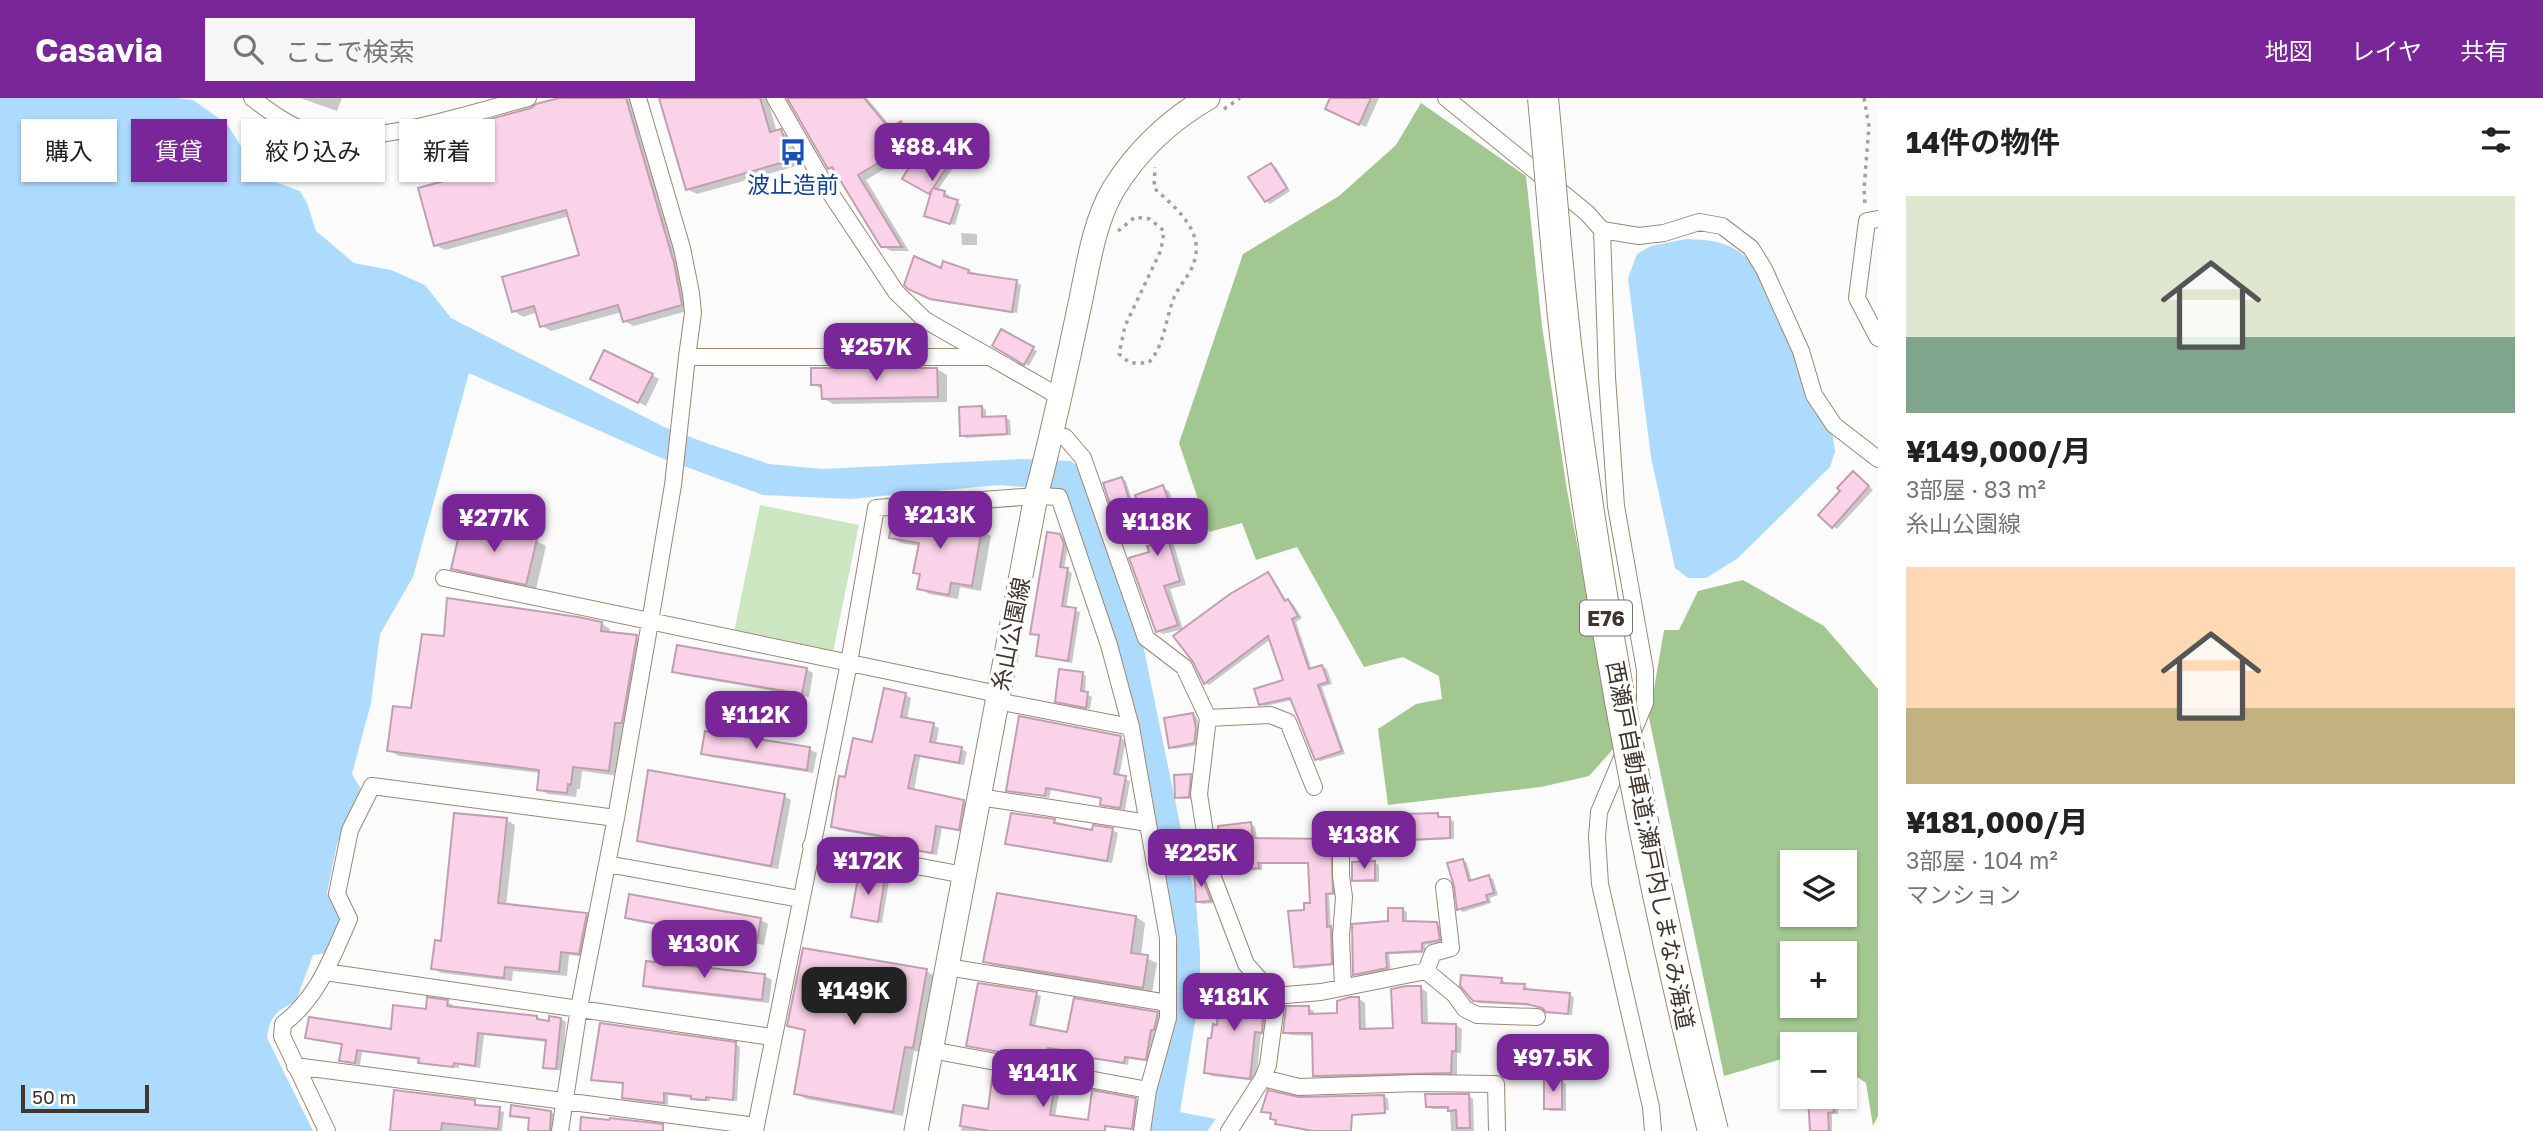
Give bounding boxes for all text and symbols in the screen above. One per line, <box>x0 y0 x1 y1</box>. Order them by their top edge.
search box <box>205 18 695 81</box>
text: Casavia <box>35 30 163 69</box>
icon: search <box>229 30 267 68</box>
text: ここで検索 <box>285 36 415 67</box>
text: 地図 <box>2265 36 2313 65</box>
text: レイヤ <box>2351 36 2422 65</box>
text: 共有 <box>2460 36 2508 65</box>
chip: 購入 <box>21 119 117 182</box>
chip: 賃貸 <box>131 119 227 182</box>
chip: 絞り込み <box>241 119 385 182</box>
chip: 新着 <box>399 119 495 182</box>
icon: filters <box>2477 121 2515 159</box>
pin: ¥88.4K <box>875 123 989 183</box>
text: 14件の物件 <box>1906 124 2060 160</box>
text: ¥88.4K <box>890 132 974 160</box>
bus stop icon: 波止造前 <box>778 137 808 167</box>
place label: 波止造前 <box>747 170 839 198</box>
icon: home <box>2148 242 2274 368</box>
pin: ¥257K <box>827 324 925 383</box>
text: ¥257K <box>840 332 912 360</box>
text: ¥149,000/月 <box>1906 433 2092 469</box>
text: 3部屋 · 83 m² <box>1906 475 2046 503</box>
pin: ¥213K <box>891 491 989 551</box>
pin: ¥277K <box>445 494 543 554</box>
pin: ¥118K <box>1108 498 1206 558</box>
text: ¥213K <box>904 500 976 528</box>
text: ¥277K <box>459 503 529 531</box>
text: ¥118K <box>1122 507 1192 535</box>
text: 糸山公園線 <box>1906 509 2021 537</box>
street label: 糸山公園線 <box>985 575 1035 693</box>
road number: E76 <box>1580 601 1632 636</box>
icon: home <box>2148 613 2274 739</box>
street label: 西瀬戸自動車道;瀬戸内しまなみ海道 <box>1601 658 1701 1032</box>
pin: ¥112K <box>707 692 805 751</box>
text: ¥112K <box>721 700 791 728</box>
text: ¥181,000/月 <box>1906 804 2088 840</box>
pin: ¥138K <box>1315 812 1413 871</box>
text: ¥138K <box>1328 820 1400 848</box>
pin: ¥225K <box>1152 830 1250 889</box>
pin: ¥172K <box>819 838 917 897</box>
text: ¥225K <box>1164 838 1238 866</box>
text: ¥172K <box>833 846 903 874</box>
text: 3部屋 · 104 m² <box>1906 846 2058 874</box>
map controls <box>1780 850 1857 1109</box>
button: layers <box>1780 850 1857 927</box>
text: マンション <box>1906 880 2021 908</box>
pin: ¥130K <box>655 920 753 980</box>
text: ¥130K <box>668 929 740 957</box>
button: + <box>1780 941 1857 1018</box>
pin: ¥149K <box>805 968 903 1027</box>
pin: ¥181K <box>1185 974 1283 1033</box>
text: ¥149K <box>818 976 890 1004</box>
text: ¥181K <box>1199 982 1269 1010</box>
button: − <box>1780 1032 1857 1109</box>
pin: ¥97.5K <box>1496 1034 1610 1094</box>
text: ¥97.5K <box>1513 1043 1593 1071</box>
pin: ¥141K <box>994 1049 1092 1109</box>
text: ¥141K <box>1008 1058 1078 1086</box>
scale bar <box>21 1082 149 1114</box>
text: 50 m <box>32 1085 76 1108</box>

